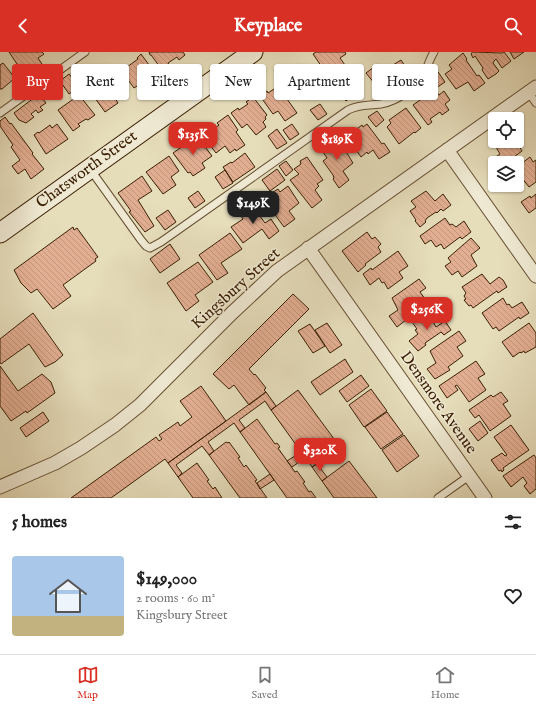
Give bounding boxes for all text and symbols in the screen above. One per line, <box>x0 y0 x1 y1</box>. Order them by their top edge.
icon: back <box>12 15 34 37</box>
text: Keyplace <box>234 15 302 38</box>
icon: search <box>502 15 524 37</box>
chip: Buy <box>12 64 63 100</box>
chip: Rent <box>71 64 129 100</box>
chip: Filters <box>137 64 202 100</box>
chip: New <box>210 64 266 100</box>
chip: Apartment <box>274 64 364 100</box>
chip: House <box>372 64 438 100</box>
map controls <box>488 112 524 192</box>
button: locate <box>488 112 524 148</box>
pin: $135K <box>165 122 221 156</box>
street label: Chatsworth Street <box>33 126 142 213</box>
text: $135K <box>177 126 209 143</box>
pin: $189K <box>309 127 365 161</box>
text: $189K <box>321 131 353 148</box>
button: layers <box>488 156 524 192</box>
pin: $149K <box>225 191 281 225</box>
text: $149K <box>236 195 270 212</box>
street label: Kingsbury Street <box>188 244 285 334</box>
pin: $256K <box>399 297 455 331</box>
text: $256K <box>411 301 443 318</box>
street label: Densmore Avenue <box>395 348 481 458</box>
pin: $320K <box>292 438 348 472</box>
text: $320K <box>303 442 337 459</box>
icon: filters <box>502 511 524 533</box>
text: 5 homes <box>12 512 67 533</box>
text: $149,000 <box>136 569 197 590</box>
icon: home <box>44 572 92 620</box>
icon: heart <box>502 585 524 607</box>
text: 2 rooms · 60 m² <box>136 590 215 607</box>
text: Kingsbury Street <box>136 607 227 624</box>
tab: Map <box>77 664 99 702</box>
tab: Saved <box>252 664 278 702</box>
tab: Home <box>431 664 459 702</box>

